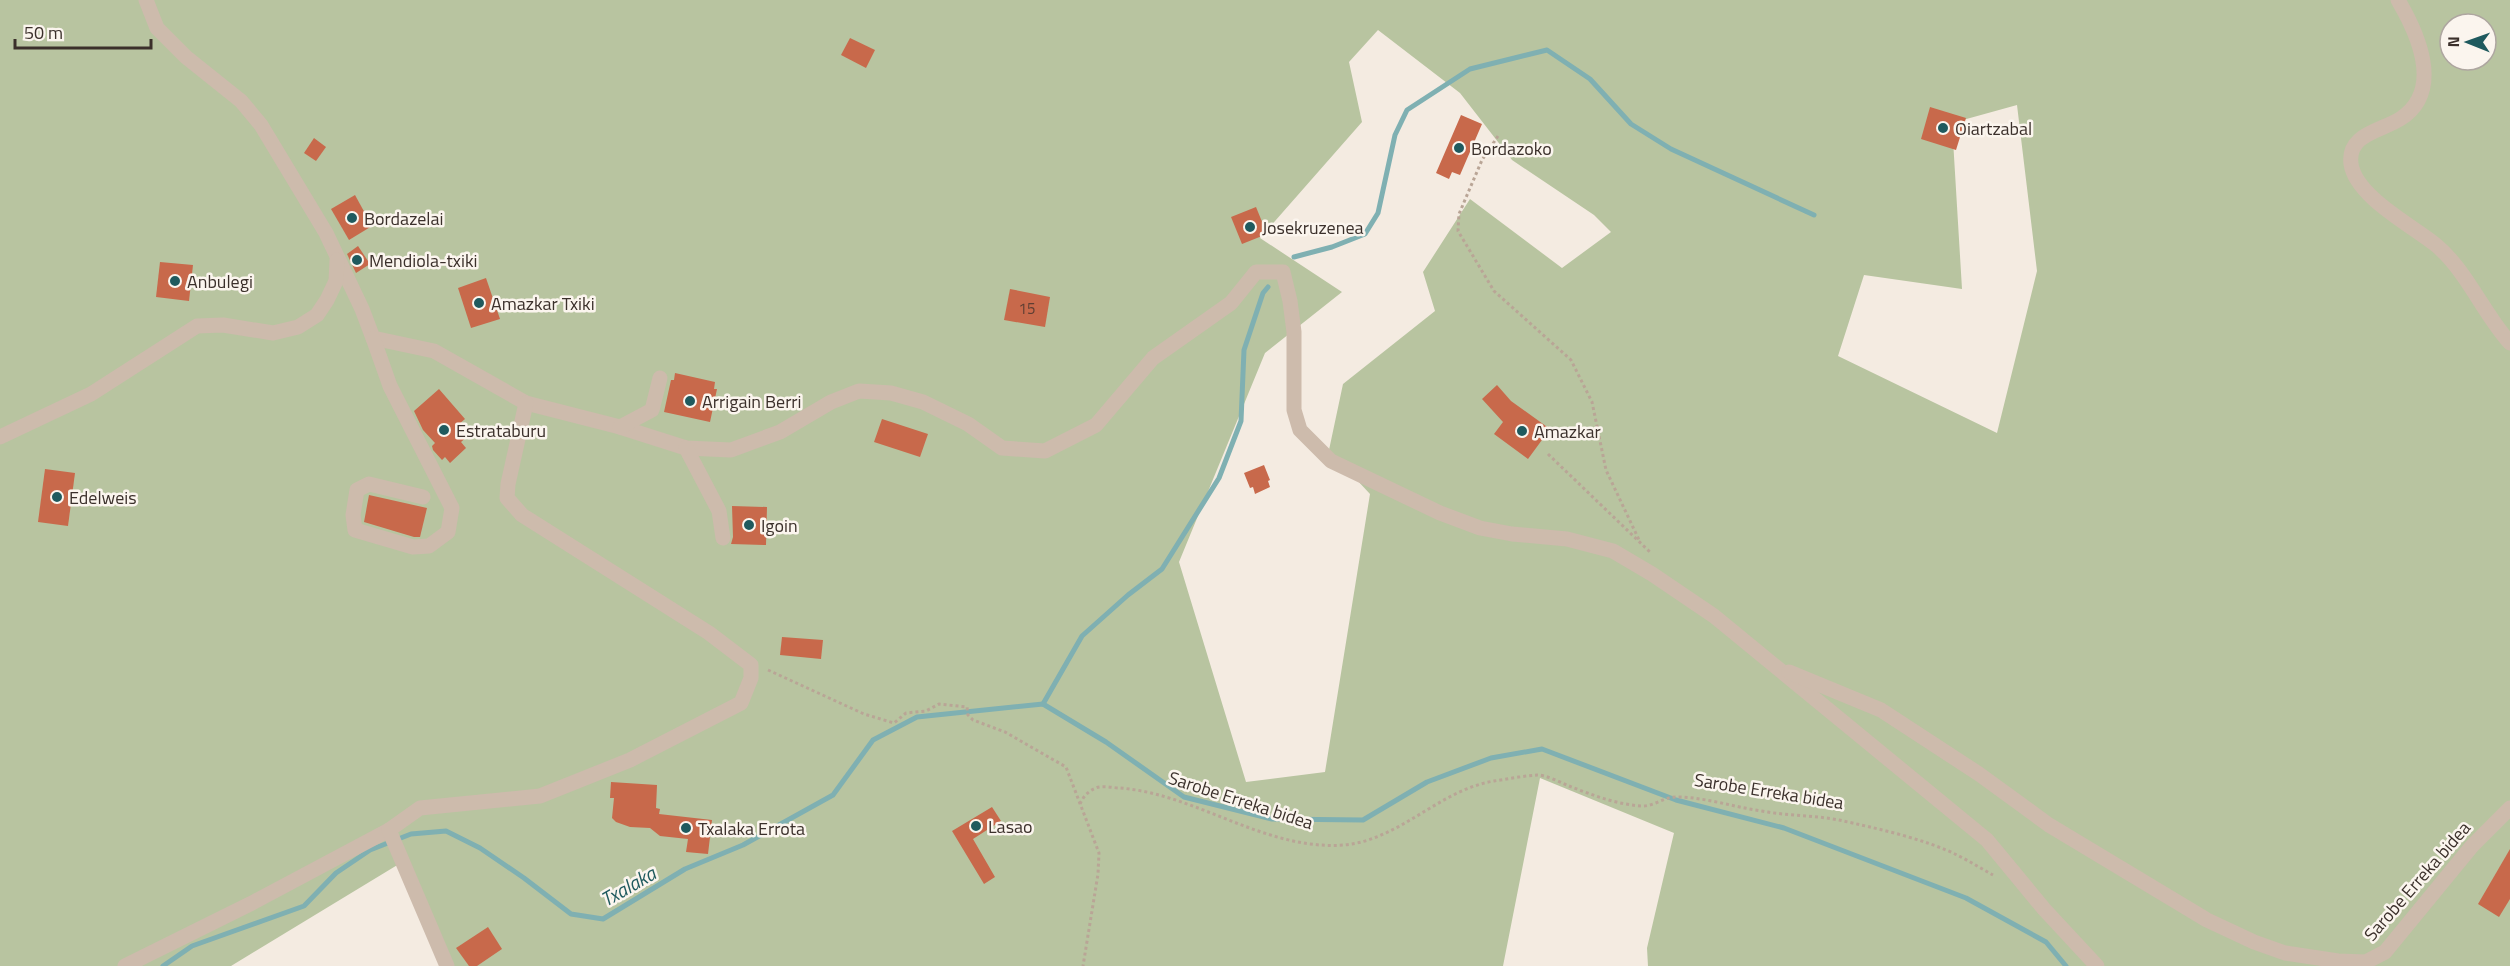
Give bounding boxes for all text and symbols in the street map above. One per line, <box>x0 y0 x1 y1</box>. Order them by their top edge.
scale bar <box>15 12 152 50</box>
north arrow <box>2438 12 2498 72</box>
text: 50 m <box>24 19 63 46</box>
text: N <box>2441 36 2465 47</box>
place label: Oiartzabal <box>1955 115 2032 142</box>
marker: Oiartzabal <box>1936 121 1950 135</box>
place label: Bordazoko <box>1471 135 1552 162</box>
marker: Bordazoko <box>1452 141 1466 155</box>
place label: Bordazelai <box>364 205 443 232</box>
marker: Bordazelai <box>345 211 359 225</box>
place label: Josekruzenea <box>1262 214 1363 241</box>
marker: Josekruzenea <box>1243 220 1257 234</box>
place label: Mendiola-txiki <box>369 247 478 274</box>
marker: Mendiola-txiki <box>350 253 364 267</box>
place label: Anbulegi <box>187 268 253 295</box>
marker: Anbulegi <box>168 274 182 288</box>
place label: Amazkar Txiki <box>491 290 595 317</box>
marker: Amazkar Txiki <box>472 296 486 310</box>
house number: 15 <box>1019 297 1035 320</box>
place label: Arrigain Berri <box>702 388 802 415</box>
marker: Arrigain Berri <box>683 394 697 408</box>
place label: Estrataburu <box>456 417 546 444</box>
place label: Amazkar <box>1534 418 1601 445</box>
marker: Estrataburu <box>437 423 451 437</box>
marker: Amazkar <box>1515 424 1529 438</box>
place label: Edelweis <box>69 484 137 511</box>
marker: Edelweis <box>50 490 64 504</box>
place label: Igoin <box>761 512 798 539</box>
marker: Igoin <box>742 518 756 532</box>
street label: Sarobe Erreka bidea <box>1165 764 1317 836</box>
street label: Sarobe Erreka bidea <box>1692 766 1846 816</box>
place label: Lasao <box>988 813 1033 840</box>
place label: Txalaka Errota <box>698 815 805 842</box>
street label: Sarobe Erreka bidea <box>2357 815 2477 947</box>
marker: Lasao <box>969 819 983 833</box>
marker: Txalaka Errota <box>679 821 693 835</box>
water label: Txalaka <box>595 857 662 914</box>

